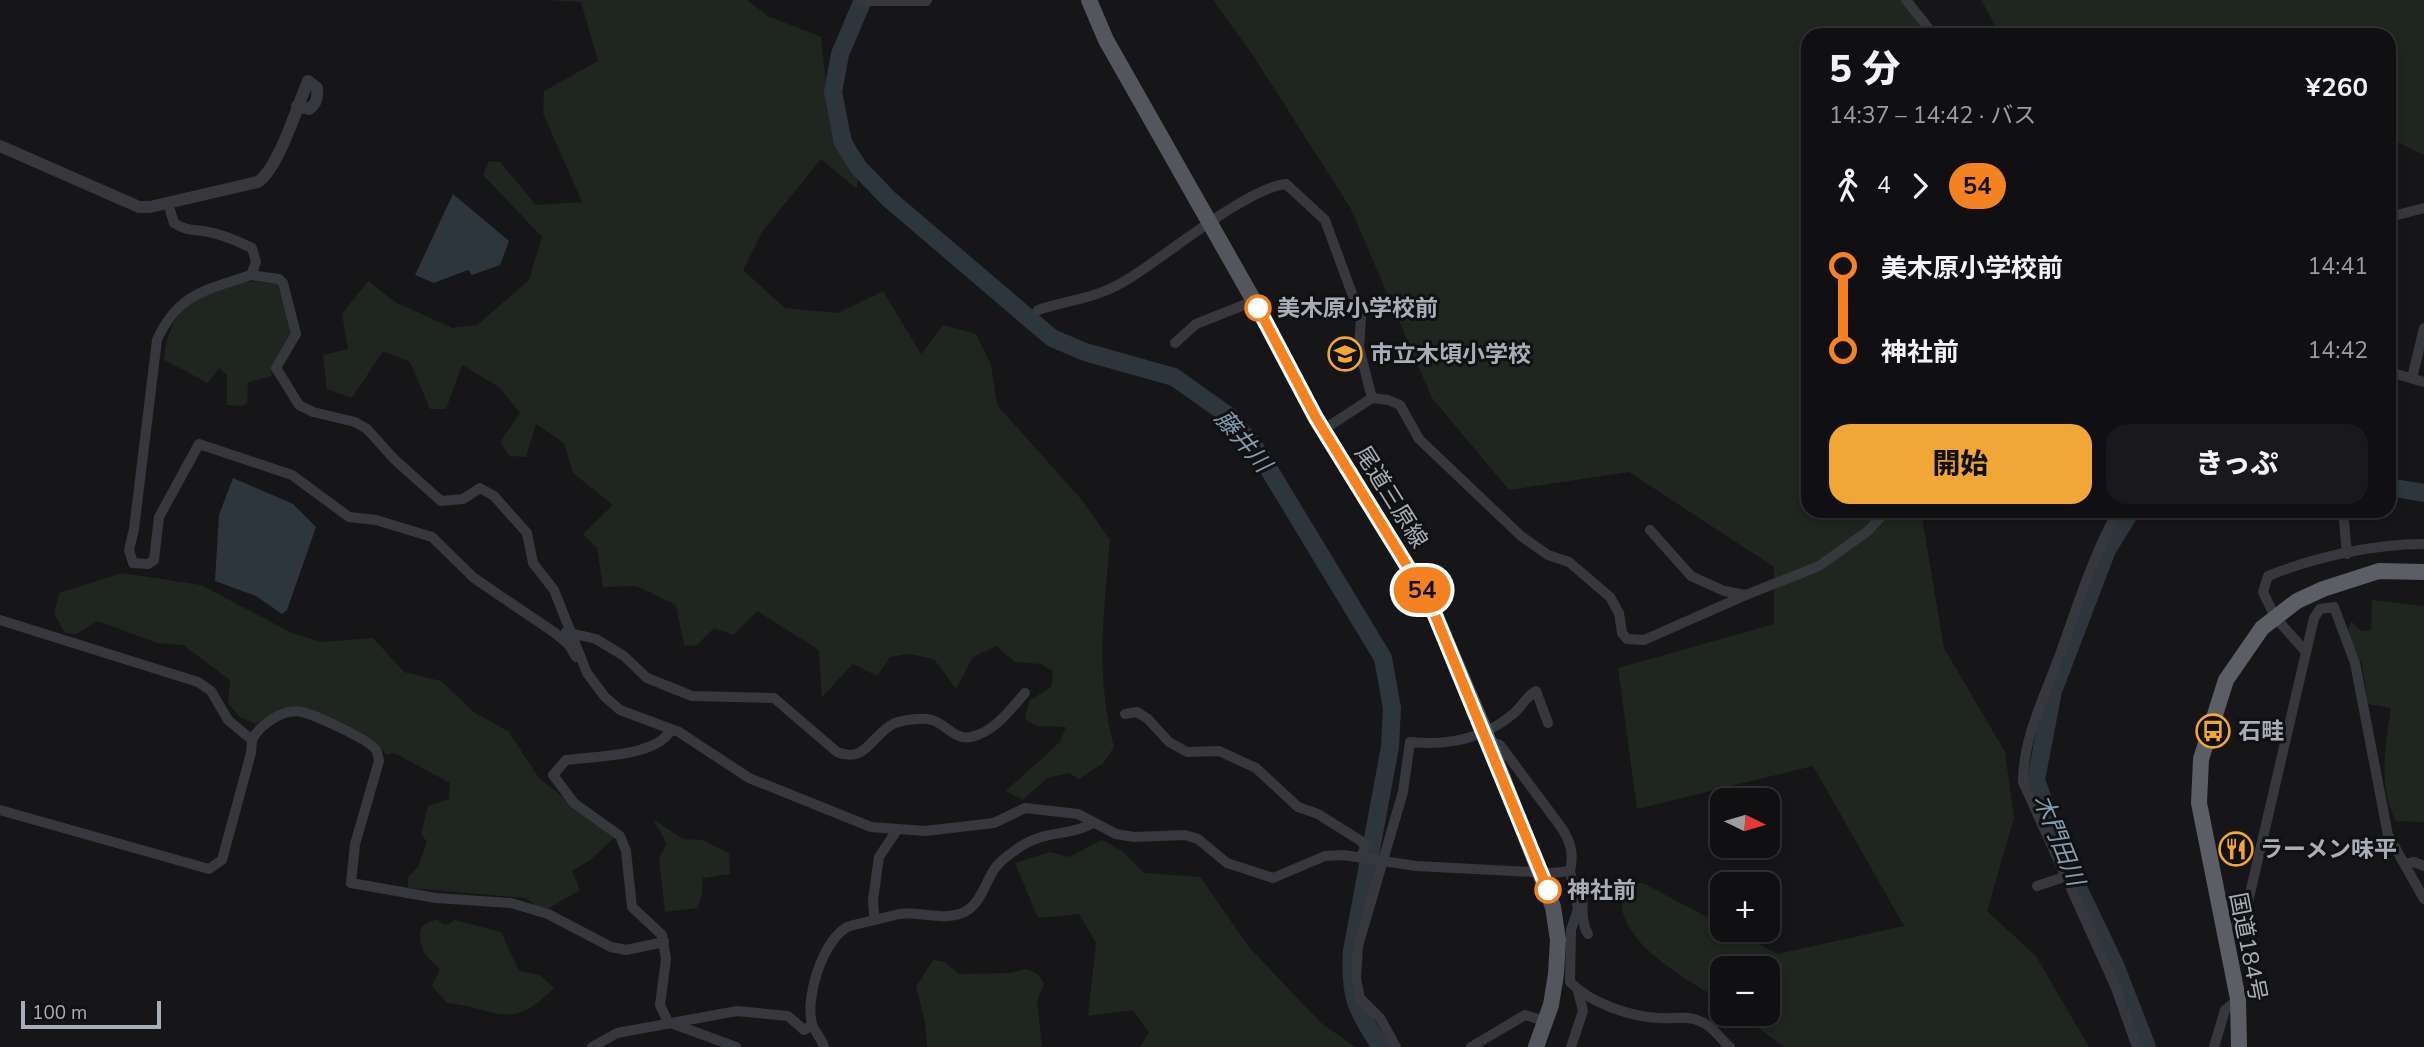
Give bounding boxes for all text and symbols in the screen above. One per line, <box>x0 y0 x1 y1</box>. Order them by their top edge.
text: 5 分 <box>1829 44 1900 95</box>
text: ¥260 <box>2306 70 2368 105</box>
text: 14:37 – 14:42 · バス <box>1829 100 2036 131</box>
icon: walk <box>1829 167 1867 205</box>
icon: forward <box>1901 167 1939 205</box>
text: 4 <box>1877 170 1891 201</box>
text: 54 <box>1963 170 1992 202</box>
text: 美木原小学校前 <box>1881 251 2063 286</box>
text: 14:41 <box>2308 251 2368 282</box>
place label: 美木原小学校前 <box>1277 293 1438 324</box>
marker: 美木原小学校前 <box>1245 295 1271 321</box>
school or university icon: 市立木頃小学校 <box>1326 335 1364 373</box>
text: 神社前 <box>1881 335 1959 370</box>
text: 14:42 <box>2308 335 2368 366</box>
place label: 市立木頃小学校 <box>1370 339 1531 370</box>
water label: 藤井川 <box>1208 403 1280 481</box>
button: 開始 <box>1829 424 2092 504</box>
button: きっぷ <box>2106 424 2368 504</box>
street label: 尾道三原線 <box>1347 440 1435 554</box>
line badge: 54 <box>1390 567 1454 613</box>
text: 54 <box>1408 574 1436 606</box>
bus stop icon: 石畦 <box>2194 712 2232 750</box>
place label: 石畦 <box>2238 716 2284 747</box>
north arrow <box>1710 788 1780 858</box>
map controls <box>1710 788 1780 1026</box>
water label: 木門田川 <box>2026 790 2093 893</box>
restaurant icon: ラーメン味平 <box>2217 830 2255 868</box>
place label: ラーメン味平 <box>2260 834 2397 865</box>
button: + <box>1710 872 1780 942</box>
place label: 神社前 <box>1567 875 1636 906</box>
marker: 神社前 <box>1535 877 1561 903</box>
street label: 国道184号 <box>2222 890 2274 1004</box>
button: − <box>1710 956 1780 1026</box>
scale bar <box>21 998 161 1030</box>
text: 100 m <box>32 1000 87 1026</box>

